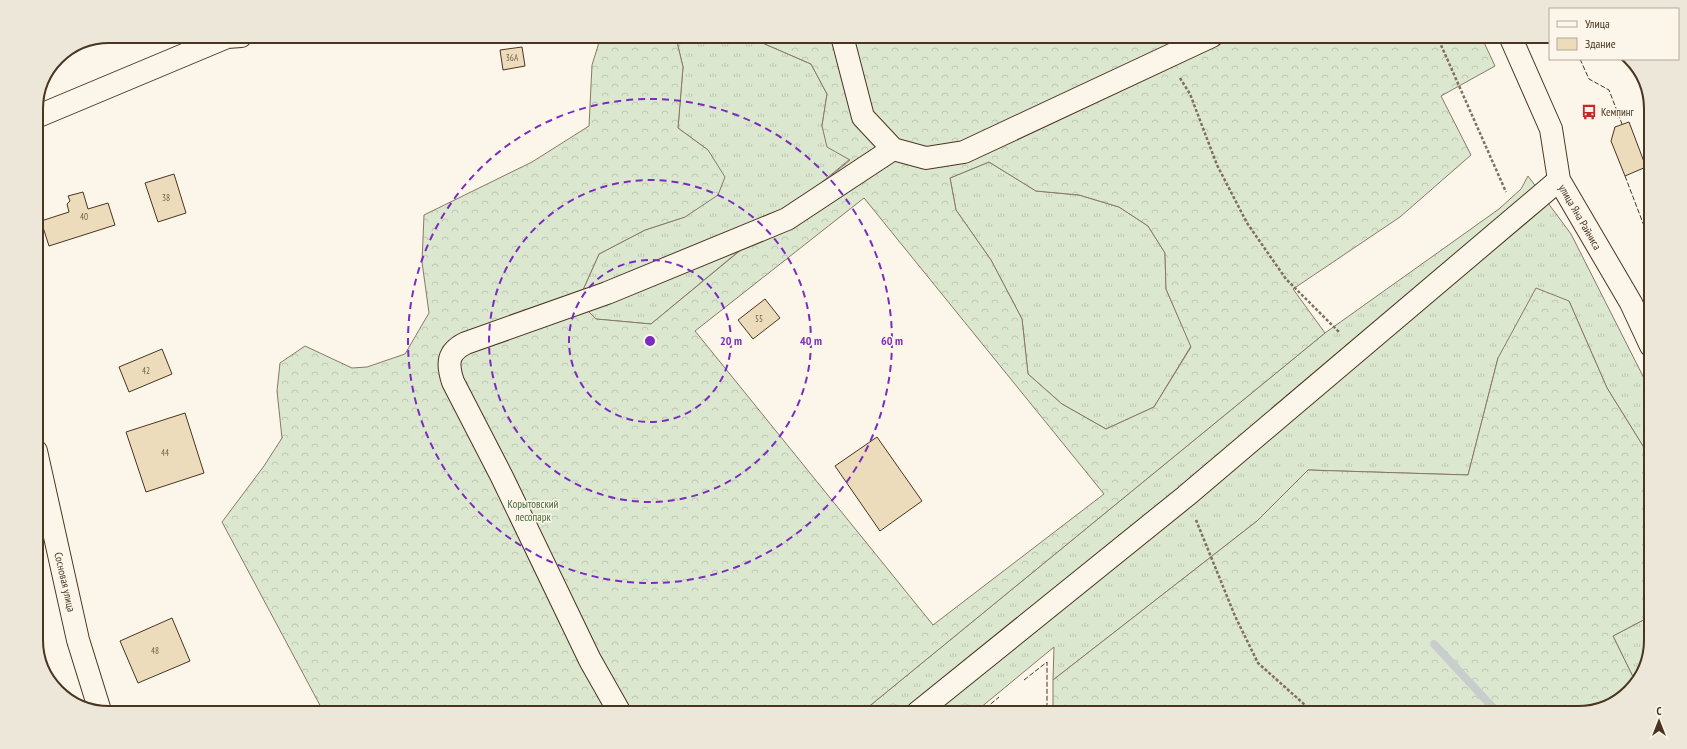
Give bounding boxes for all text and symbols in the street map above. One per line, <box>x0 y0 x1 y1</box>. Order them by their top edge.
legend <box>1549 8 1679 60</box>
text: Улица <box>1585 16 1610 31</box>
text: Здание <box>1585 36 1616 51</box>
house number: 36А <box>506 52 519 63</box>
bus stop icon: Кемпинг <box>1580 103 1598 121</box>
place label: Кемпинг <box>1601 105 1635 119</box>
street label: улица Яна Райниса <box>1556 182 1604 252</box>
house number: 38 <box>162 192 170 203</box>
house number: 40 <box>80 211 88 222</box>
house number: 55 <box>755 313 763 324</box>
text: 20 m <box>720 333 742 348</box>
text: 40 m <box>800 333 822 348</box>
text: 60 m <box>881 333 903 348</box>
centre of rings <box>643 334 657 348</box>
house number: 42 <box>142 365 150 376</box>
house number: 44 <box>161 447 169 458</box>
park label: Корытовский лесопарк <box>508 497 559 524</box>
street label: Сосновая улица <box>51 551 79 613</box>
house number: 48 <box>151 645 159 656</box>
north arrow <box>1639 701 1679 741</box>
text: С <box>1656 704 1662 718</box>

